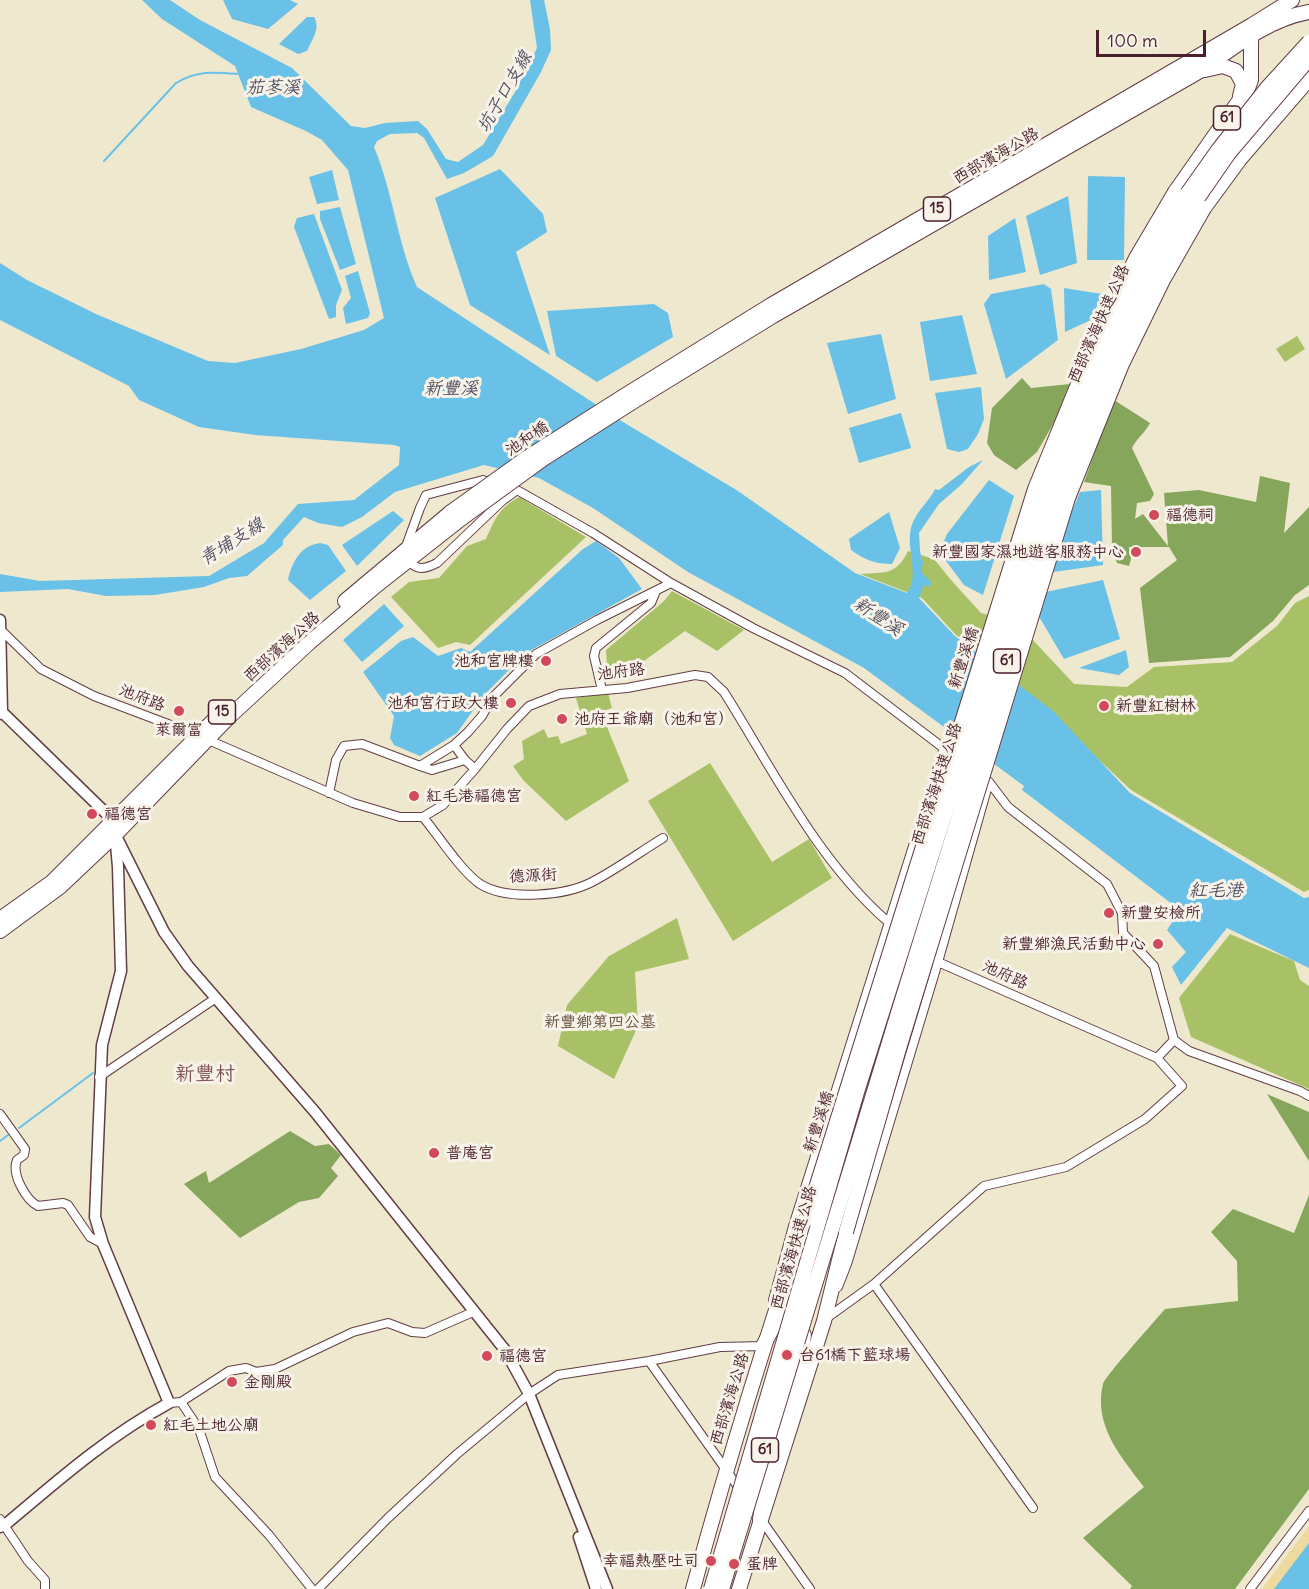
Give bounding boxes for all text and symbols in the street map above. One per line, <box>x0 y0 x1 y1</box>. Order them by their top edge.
scale bar <box>1099 18 1208 56</box>
text: 100 m <box>1107 29 1158 52</box>
water label: 坑子口支線 <box>473 48 537 136</box>
water label: 茄苳溪 <box>246 77 300 99</box>
road number: 61 <box>1214 106 1240 130</box>
street label: 西部濱海公路 <box>950 124 1042 188</box>
road number: 15 <box>924 197 950 221</box>
street label: 西部濱海快速公路 <box>1064 262 1134 386</box>
water label: 新豐溪 <box>424 378 478 400</box>
street label: 池和橋 <box>502 418 552 460</box>
place label: 福德祠 <box>1166 505 1214 525</box>
marker: 福德祠 <box>1147 508 1161 522</box>
water label: 青埔支線 <box>196 514 268 570</box>
place label: 新豐國家濕地遊客服務中心 <box>932 542 1124 562</box>
marker: 新豐國家濕地遊客服務中心 <box>1129 545 1143 559</box>
water label: 新豐溪 <box>849 593 907 641</box>
street label: 西部濱海公路 <box>240 608 324 686</box>
street label: 新豐溪橋 <box>945 625 983 691</box>
road number: 61 <box>994 649 1020 673</box>
place label: 池和宫牌樓 <box>454 651 534 671</box>
marker: 池和宫牌樓 <box>539 654 553 668</box>
street label: 池府路 <box>596 660 646 684</box>
street label: 池府路 <box>116 680 168 716</box>
place label: 池和宮行政大樓 <box>387 693 499 713</box>
marker: 池和宮行政大樓 <box>504 696 518 710</box>
place label: 新豐紅樹林 <box>1116 696 1196 716</box>
marker: 新豐紅樹林 <box>1097 699 1111 713</box>
road number: 15 <box>208 700 236 724</box>
marker: 萊爾富 <box>172 704 186 718</box>
place label: 池府王爺廟（池和宮） <box>574 709 734 729</box>
marker: 池府王爺廟（池和宮） <box>555 712 569 726</box>
place label: 萊爾富 <box>155 720 203 740</box>
street label: 西部濱海快速公路 <box>908 720 966 848</box>
place label: 紅毛港福德宮 <box>426 786 522 806</box>
marker: 紅毛港福德宮 <box>407 789 421 803</box>
place label: 福德宮 <box>104 804 152 824</box>
marker: 福德宮 <box>85 807 99 821</box>
street label: 德源街 <box>509 865 557 887</box>
water label: 紅毛港 <box>1189 880 1243 902</box>
place label: 新豐安檢所 <box>1121 903 1201 923</box>
marker: 新豐安檢所 <box>1102 906 1116 920</box>
place label: 新豐鄉漁民活動中心 <box>1002 934 1146 954</box>
marker: 新豐鄉漁民活動中心 <box>1151 937 1165 951</box>
street label: 池府路 <box>979 956 1031 994</box>
park label: 新豐鄉第四公墓 <box>544 1012 656 1032</box>
district label: 新豐村 <box>175 1062 235 1086</box>
street label: 新豐溪橋 <box>800 1089 838 1155</box>
place label: 普庵宫 <box>446 1143 494 1163</box>
marker: 普庵宫 <box>427 1146 441 1160</box>
street label: 西部濱海快速公路 <box>767 1184 821 1312</box>
place label: 台61橋下籃球場 <box>799 1345 911 1365</box>
place label: 福德宫 <box>499 1346 547 1366</box>
marker: 台61橋下籃球場 <box>780 1348 794 1362</box>
marker: 福德宫 <box>480 1349 494 1363</box>
street label: 西部濱海公路 <box>707 1350 753 1448</box>
place label: 金剛殿 <box>244 1372 292 1392</box>
marker: 金剛殿 <box>225 1375 239 1389</box>
place label: 紅毛土地公廟 <box>163 1415 259 1435</box>
marker: 紅毛土地公廟 <box>144 1418 158 1432</box>
road number: 61 <box>752 1438 778 1462</box>
place label: 幸福熱壓吐司 <box>603 1551 699 1571</box>
marker: 幸福熱壓吐司 <box>704 1554 718 1568</box>
place label: 蛋牌 <box>746 1554 778 1574</box>
marker: 蛋牌 <box>727 1557 741 1571</box>

